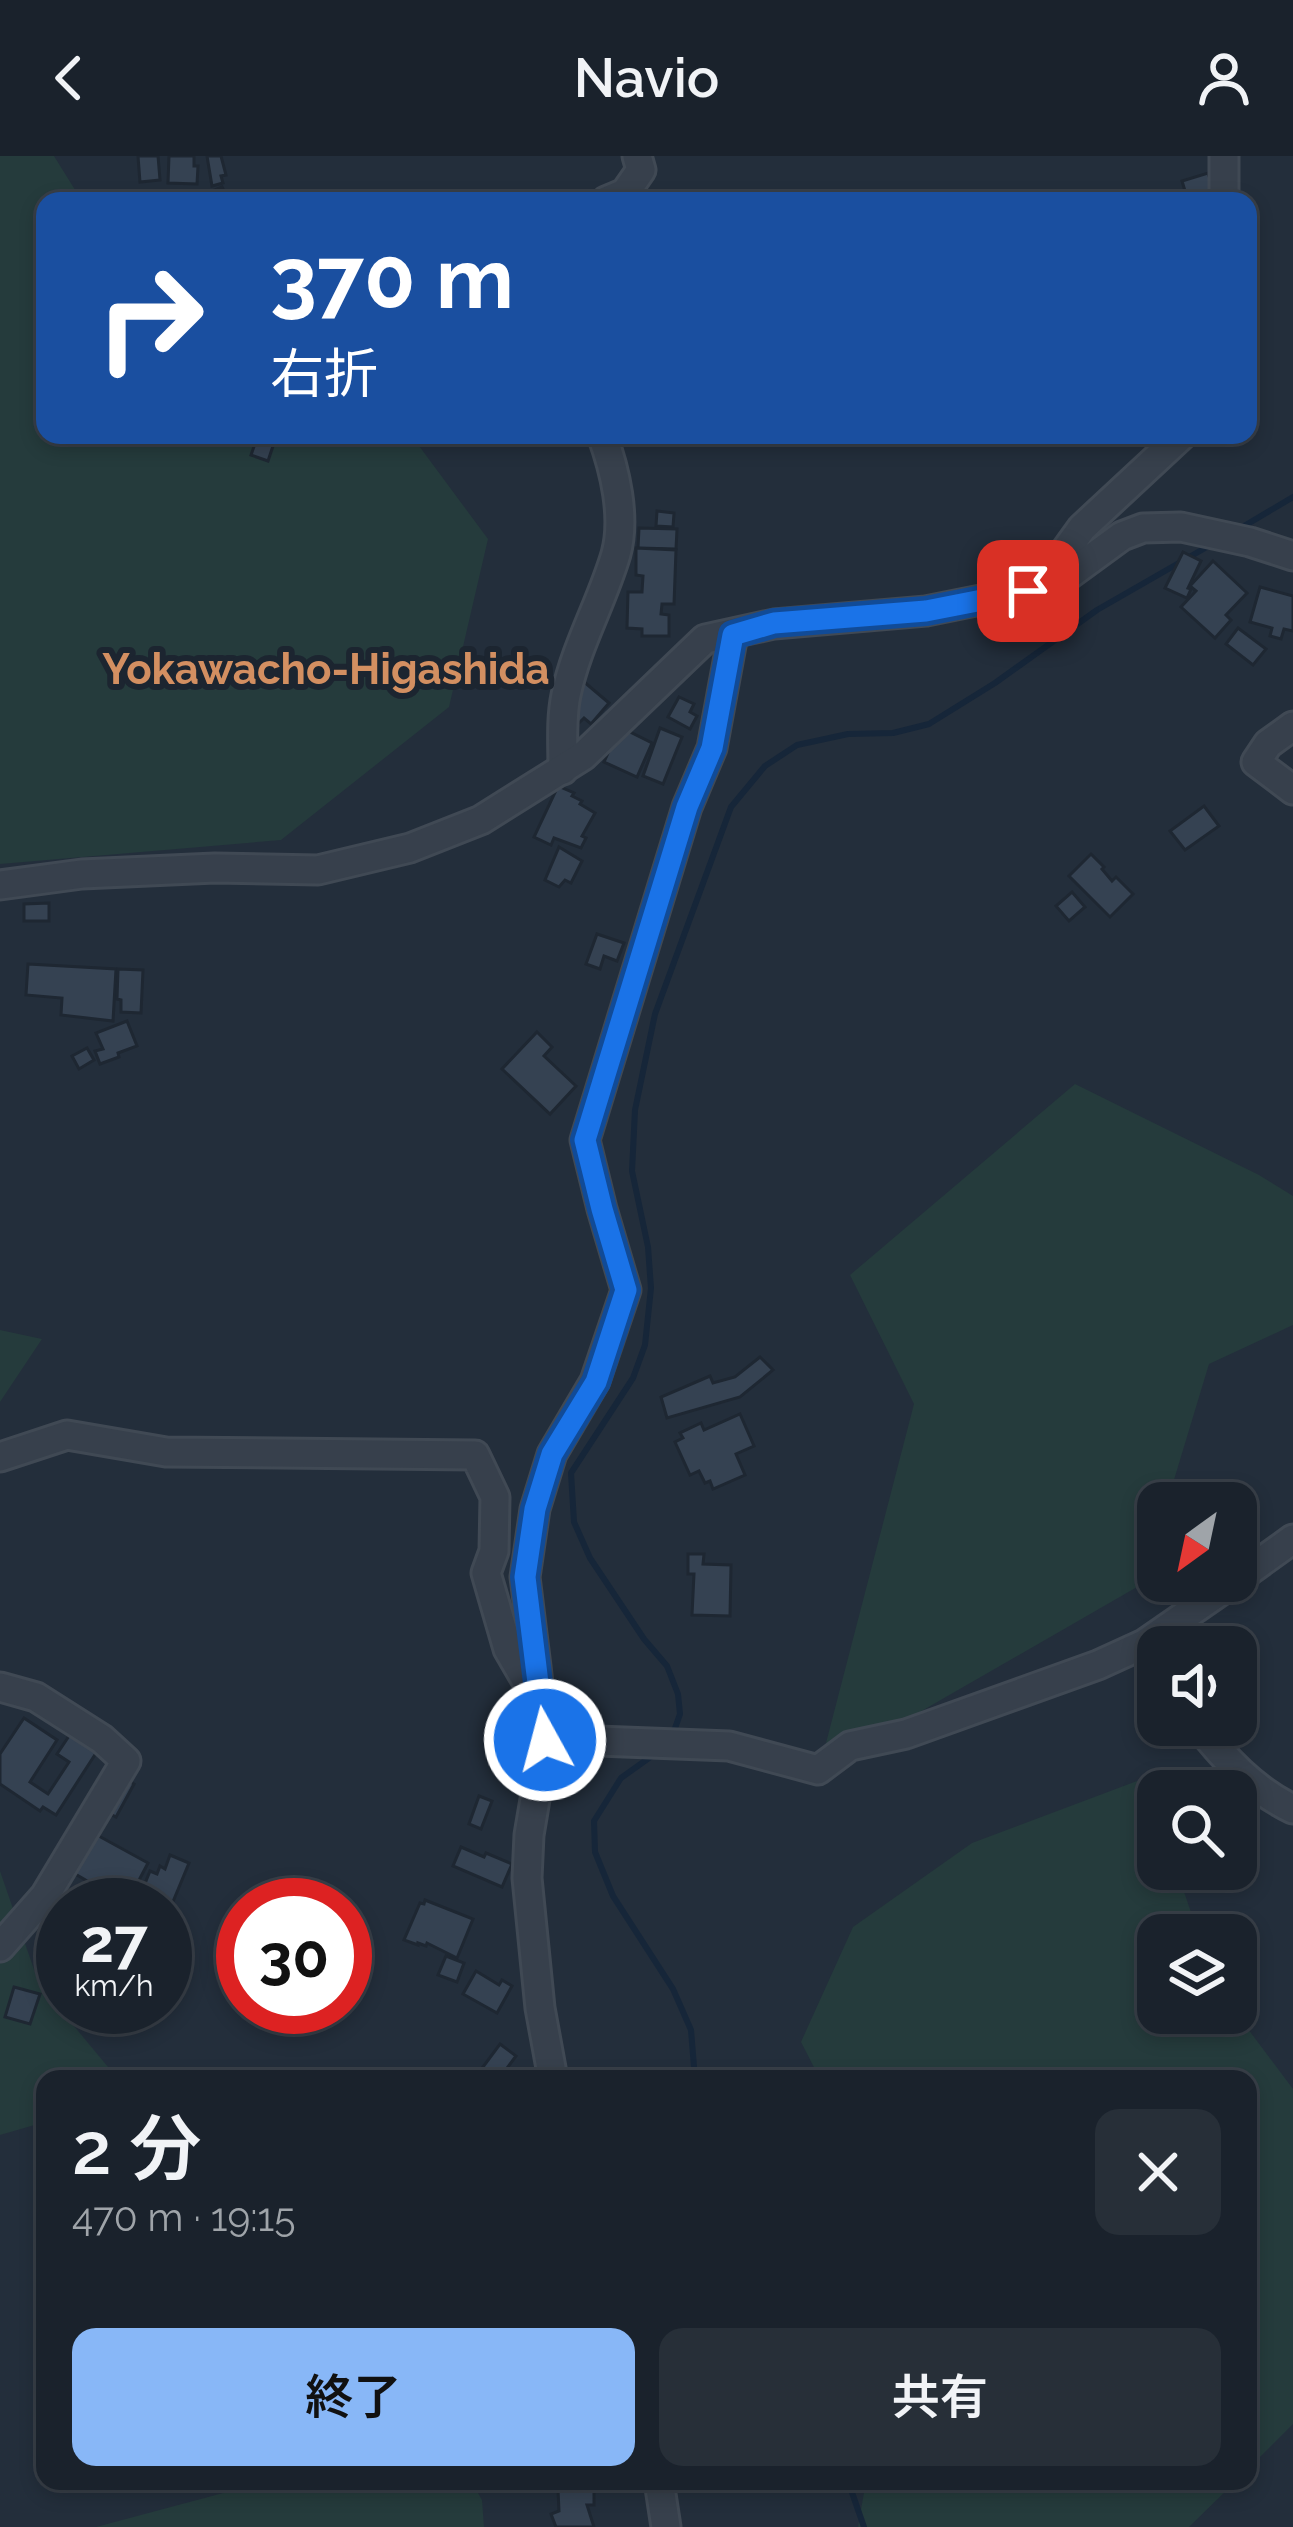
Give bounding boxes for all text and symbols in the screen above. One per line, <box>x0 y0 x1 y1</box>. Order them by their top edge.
icon: back <box>36 45 102 111</box>
icon: person <box>1191 45 1257 111</box>
text: Navio <box>574 46 719 110</box>
text: 370 m <box>270 229 514 328</box>
icon: right <box>72 240 228 396</box>
text: 右折 <box>270 342 378 406</box>
pin <box>977 540 1079 642</box>
icon: arrive <box>995 558 1061 624</box>
district label: Yokawacho-Higashida <box>102 645 550 694</box>
north arrow <box>1137 1482 1257 1602</box>
map controls <box>1137 1482 1257 2034</box>
button: sound <box>1137 1626 1257 1746</box>
position arrow <box>482 1677 608 1803</box>
button: search <box>1137 1770 1257 1890</box>
speed limit sign: 30 <box>216 1878 372 2034</box>
text: 27 <box>80 1906 148 1976</box>
button: layers <box>1137 1914 1257 2034</box>
text: km/h <box>74 1968 154 2003</box>
text: 2 分 <box>72 2106 201 2191</box>
button: close <box>1095 2109 1221 2235</box>
text: 470 m · 19:15 <box>72 2194 296 2240</box>
button: 終了 <box>72 2328 635 2466</box>
button: 共有 <box>659 2328 1221 2466</box>

